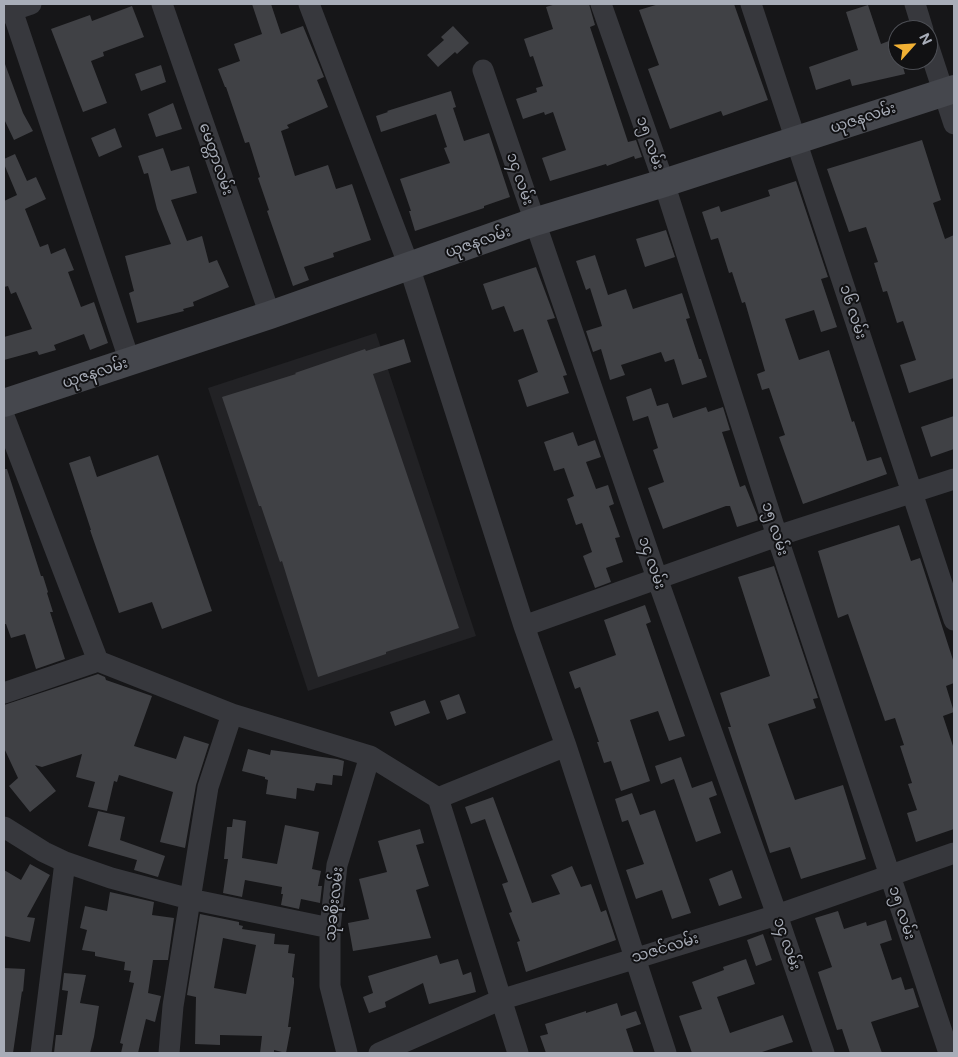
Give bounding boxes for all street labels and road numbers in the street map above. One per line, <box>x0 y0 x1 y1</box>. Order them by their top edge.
street label: ယုဇနလမ်း <box>828 99 898 137</box>
street label: ၁၅ လမ်း <box>632 114 668 172</box>
street label: မေတ္တာလမ်း <box>195 120 237 198</box>
street label: ၁၄ လမ်း <box>503 150 537 208</box>
street label: ယုဇနလမ်း <box>443 222 513 262</box>
street label: ၁၆ လမ်း <box>836 283 870 341</box>
street label: ယုဇနလမ်း <box>60 354 130 392</box>
street label: ၁၅ လမ်း <box>758 500 792 558</box>
street label: ၁၄ လမ်း <box>635 534 669 592</box>
street label: သုခစိုးလမ်း <box>321 866 347 942</box>
street label: ၁၅ လမ်း <box>885 884 919 942</box>
street label: ၁၄ လမ်း <box>770 915 804 973</box>
street label: သဇင်လမ်း <box>629 929 701 967</box>

